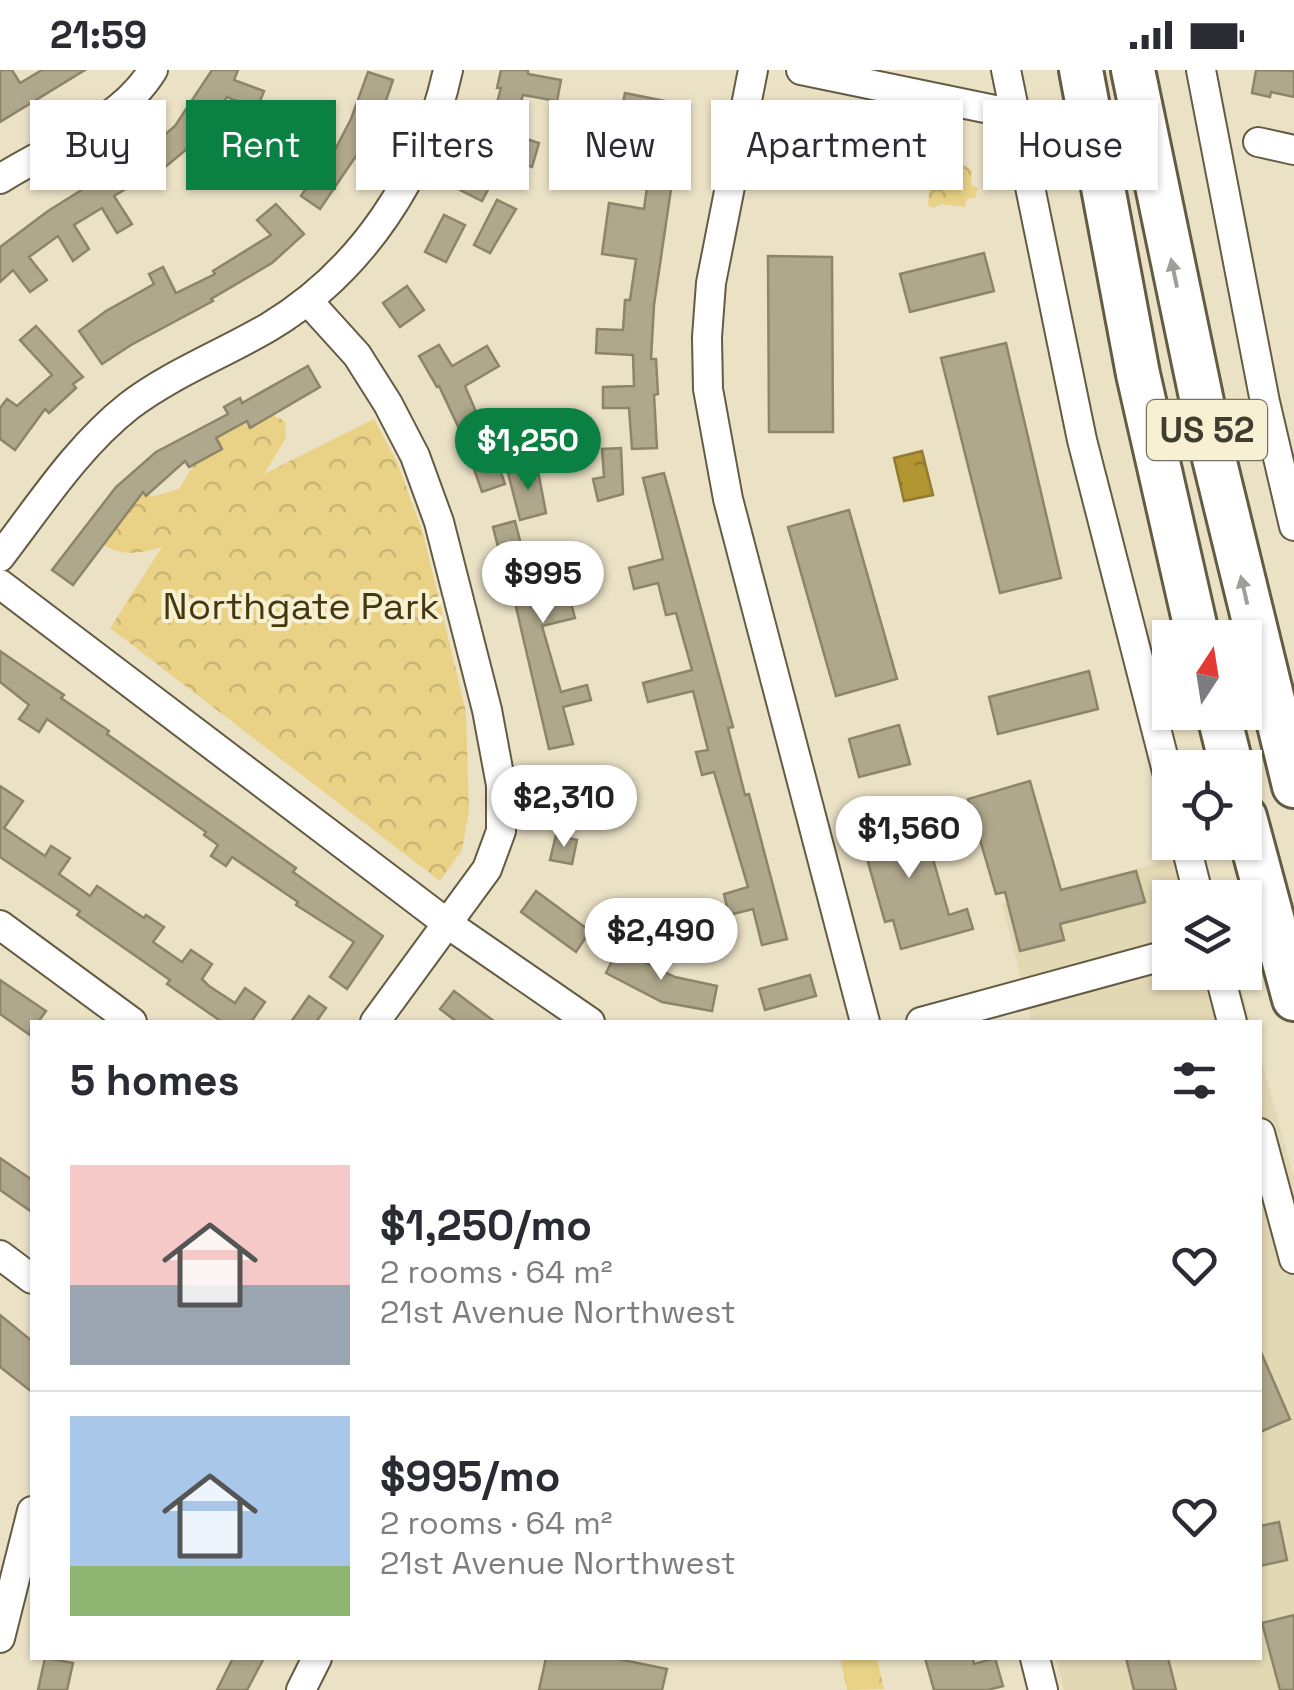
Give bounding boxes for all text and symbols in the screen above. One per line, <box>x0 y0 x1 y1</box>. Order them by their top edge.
text: 21:59 <box>50 11 147 59</box>
chip: Buy <box>30 100 166 190</box>
chip: Rent <box>186 100 336 190</box>
chip: Filters <box>356 100 529 190</box>
chip: New <box>549 100 691 190</box>
chip: Apartment <box>711 100 963 190</box>
chip: House <box>983 100 1158 190</box>
one-way arrow <box>1166 257 1182 288</box>
road number: US 52 <box>1147 400 1267 460</box>
pin: $1,250 <box>447 408 609 493</box>
text: $1,250 <box>477 420 579 460</box>
pin: $995 <box>484 541 602 626</box>
text: $995 <box>504 553 582 593</box>
one-way arrow <box>1236 574 1251 605</box>
park label: Northgate Park <box>163 582 439 630</box>
north arrow <box>1152 620 1262 730</box>
map controls <box>1152 620 1262 990</box>
button: locate <box>1152 750 1262 860</box>
pin: $2,310 <box>483 765 645 850</box>
text: $2,310 <box>513 777 615 817</box>
pin: $1,560 <box>828 796 990 881</box>
text: $1,560 <box>858 808 960 848</box>
button: layers <box>1152 880 1262 990</box>
pin: $2,490 <box>580 898 742 983</box>
text: $2,490 <box>607 910 715 950</box>
icon: filters <box>1167 1053 1222 1108</box>
text: 5 homes <box>70 1054 240 1107</box>
text: $1,250/mo <box>380 1199 592 1252</box>
icon: home <box>150 1205 270 1325</box>
icon: heart <box>1167 1238 1222 1293</box>
text: 2 rooms · 64 m² <box>380 1252 612 1292</box>
text: 21st Avenue Northwest <box>380 1292 736 1332</box>
text: $995/mo <box>380 1450 560 1503</box>
icon: home <box>150 1456 270 1576</box>
icon: heart <box>1167 1489 1222 1544</box>
text: 2 rooms · 64 m² <box>380 1503 612 1543</box>
text: 21st Avenue Northwest <box>380 1543 736 1583</box>

